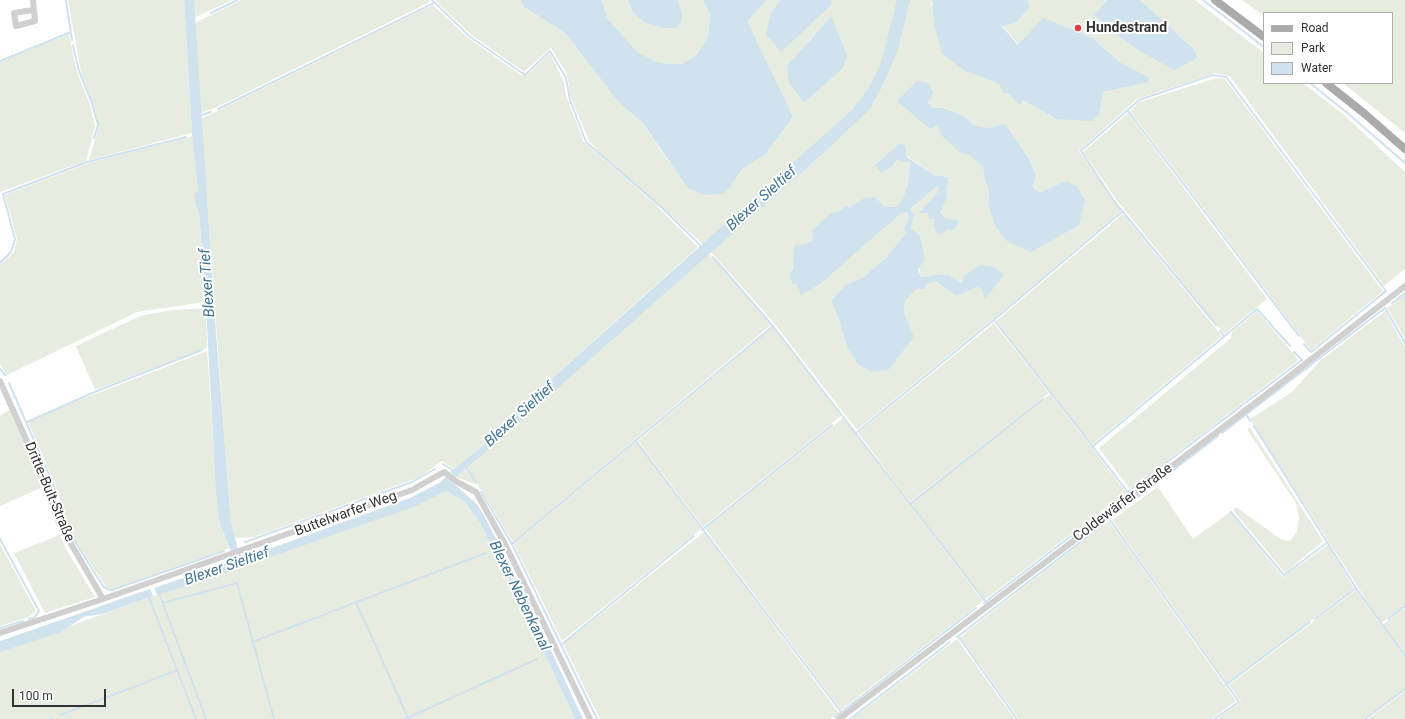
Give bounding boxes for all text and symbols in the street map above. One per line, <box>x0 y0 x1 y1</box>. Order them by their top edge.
legend <box>1263 12 1393 84</box>
place label: Hundestrand <box>1086 20 1167 36</box>
text: Road <box>1301 21 1329 35</box>
marker: Hundestrand <box>1073 23 1083 33</box>
text: Park <box>1301 41 1325 55</box>
text: Water <box>1301 61 1332 75</box>
water label: Blexer Sieltief <box>723 163 801 235</box>
water label: Blexer Tief <box>197 248 219 318</box>
water label: Blexer Sieltief <box>481 379 559 451</box>
street label: Dritte-Bult-Straße <box>20 440 78 544</box>
street label: Coldewärfer Straße <box>1070 460 1176 546</box>
street label: Buttelwarfer Weg <box>293 488 399 540</box>
water label: Blexer Nebenkanal <box>484 538 554 654</box>
water label: Blexer Sieltief <box>182 544 272 590</box>
scale bar <box>14 681 108 707</box>
text: 100 m <box>19 689 53 703</box>

